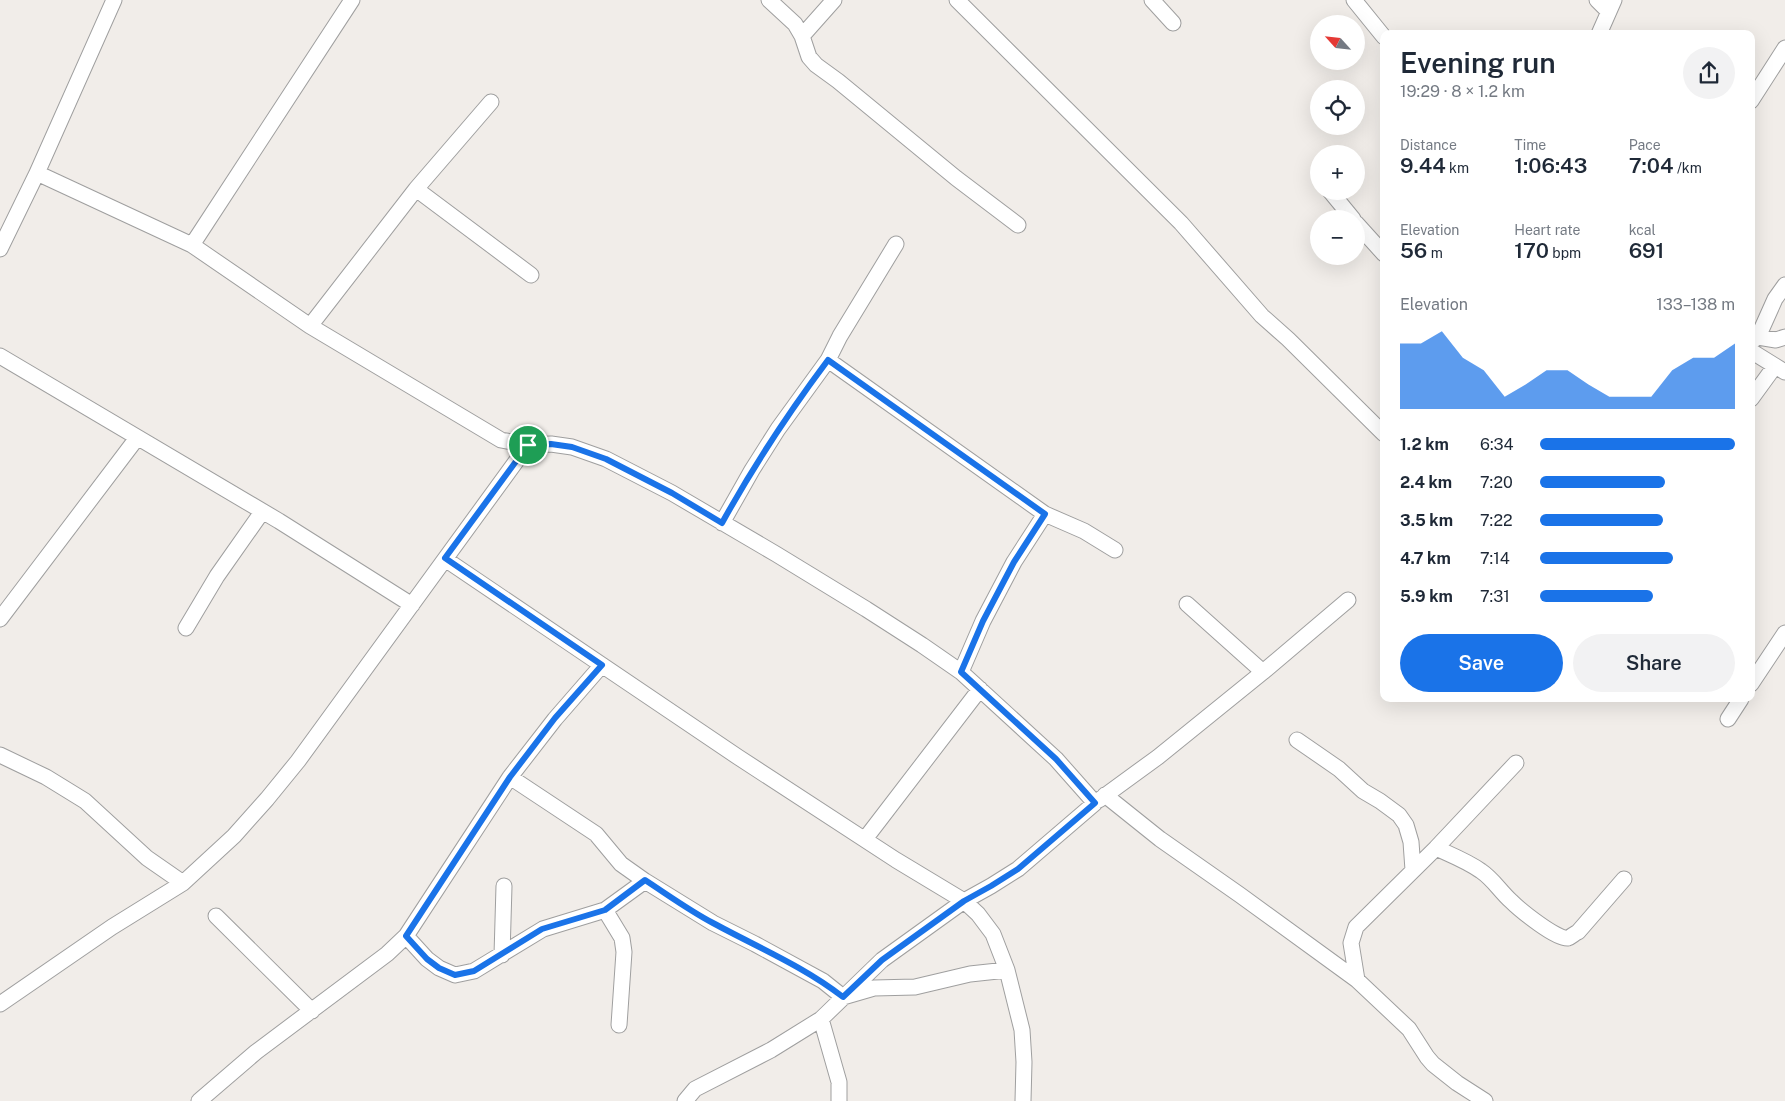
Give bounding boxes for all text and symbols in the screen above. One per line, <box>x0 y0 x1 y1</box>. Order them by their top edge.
north arrow <box>1310 15 1365 70</box>
map controls <box>1310 15 1365 265</box>
text: Evening run <box>1400 46 1556 79</box>
button: share <box>1683 47 1735 99</box>
button: locate <box>1310 80 1365 135</box>
text: 19:29 · 8 × 1.2 km <box>1400 82 1525 101</box>
text: Distance <box>1400 137 1457 153</box>
text: Time <box>1514 137 1546 153</box>
text: Pace <box>1629 137 1661 153</box>
button: + <box>1310 145 1365 200</box>
text: 9.44 <box>1400 153 1446 178</box>
text: 1:06:43 <box>1514 153 1587 178</box>
text: 7:04 <box>1629 153 1673 178</box>
text: km <box>1446 160 1469 176</box>
text: /km <box>1673 160 1702 176</box>
button: − <box>1310 210 1365 265</box>
text: Elevation <box>1400 222 1459 238</box>
text: Heart rate <box>1514 222 1581 238</box>
text: kcal <box>1629 222 1656 238</box>
text: 56 <box>1400 238 1427 263</box>
text: 170 <box>1514 238 1549 263</box>
text: 691 <box>1629 238 1664 263</box>
text: m <box>1427 245 1443 261</box>
text: bpm <box>1549 245 1581 261</box>
text: Elevation <box>1400 295 1468 314</box>
text: 133–138 m <box>1656 295 1735 314</box>
pin <box>507 424 549 466</box>
icon: arrive <box>514 431 542 459</box>
text: 1.2 km <box>1400 435 1449 454</box>
text: 6:34 <box>1480 435 1514 454</box>
text: 2.4 km <box>1400 473 1452 492</box>
text: 7:20 <box>1480 473 1513 492</box>
text: 3.5 km <box>1400 511 1453 530</box>
text: 7:22 <box>1480 511 1513 530</box>
text: 4.7 km <box>1400 549 1451 568</box>
text: 7:14 <box>1480 549 1510 568</box>
text: 5.9 km <box>1400 587 1453 606</box>
text: 7:31 <box>1480 587 1510 606</box>
button: Save <box>1400 634 1563 692</box>
button: Share <box>1573 634 1735 692</box>

